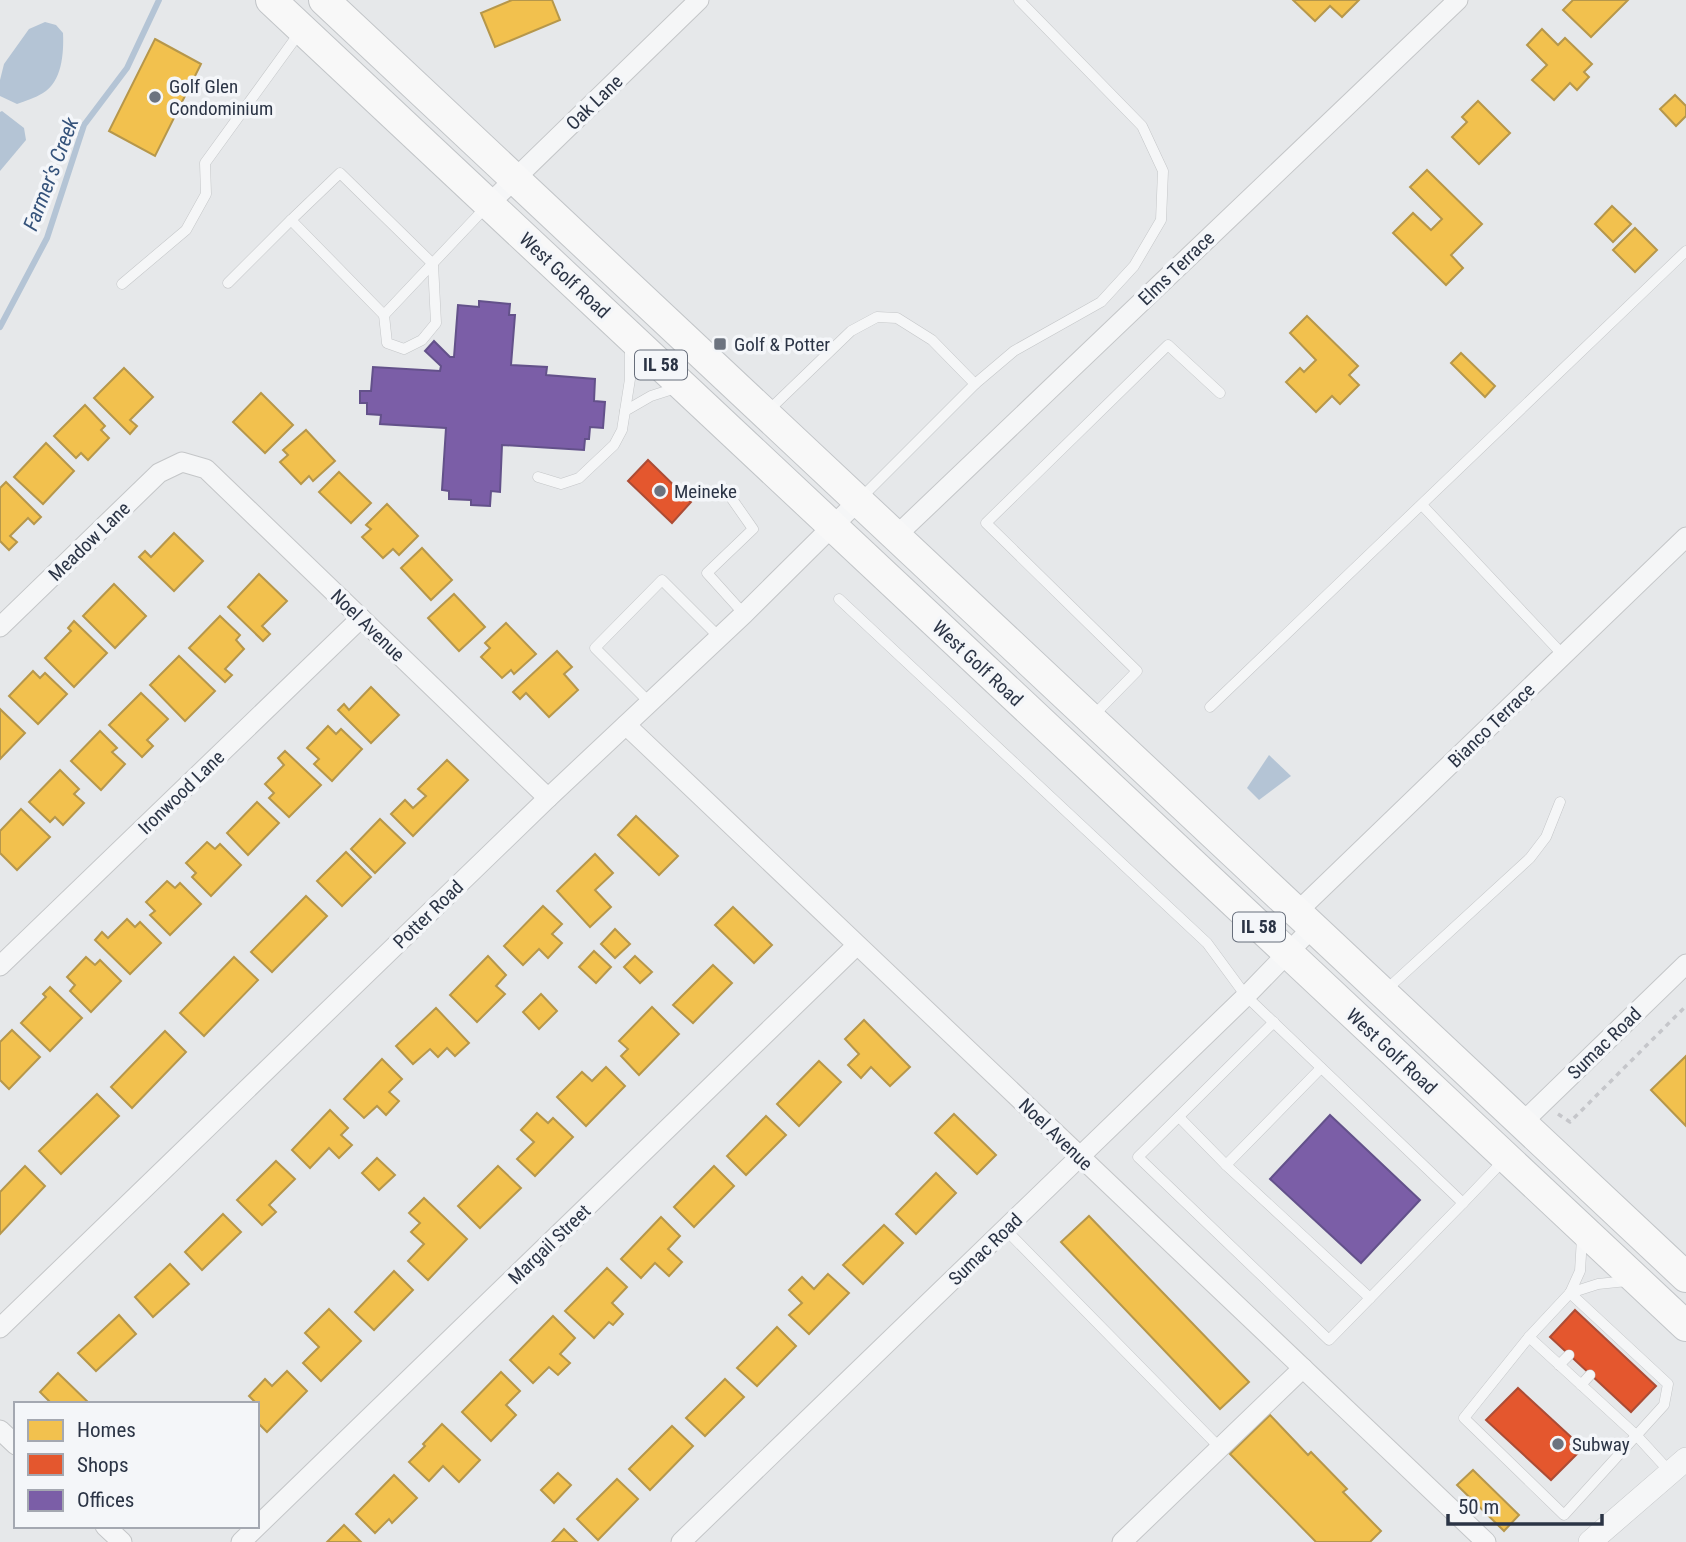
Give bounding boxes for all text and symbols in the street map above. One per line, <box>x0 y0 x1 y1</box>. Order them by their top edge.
street label: Oak Lane <box>561 70 627 135</box>
place label: Golf Glen Condominium <box>169 75 273 120</box>
marker: Golf Glen Condominium <box>147 89 163 105</box>
water label: Farmer's Creek <box>18 113 84 234</box>
street label: Elms Terrace <box>1134 226 1219 310</box>
street label: West Golf Road <box>515 228 615 323</box>
place label: Golf & Potter <box>734 333 830 356</box>
marker: Golf & Potter <box>712 336 728 352</box>
road number: IL 58 <box>635 351 687 380</box>
place label: Meineke <box>674 480 737 503</box>
marker: Meineke <box>652 483 668 499</box>
street label: Meadow Lane <box>44 497 135 586</box>
street label: Noel Avenue <box>326 585 409 666</box>
street label: West Golf Road <box>928 616 1028 711</box>
street label: Bianco Terrace <box>1443 678 1539 772</box>
street label: Ironwood Lane <box>134 746 229 839</box>
street label: Potter Road <box>389 875 468 953</box>
road number: IL 58 <box>1233 912 1285 942</box>
street label: Sumac Road <box>1563 1003 1646 1084</box>
street label: West Golf Road <box>1342 1004 1442 1099</box>
street label: Noel Avenue <box>1014 1094 1097 1175</box>
street label: Margail Street <box>504 1200 595 1289</box>
street label: Sumac Road <box>944 1209 1027 1290</box>
legend <box>14 1402 259 1528</box>
text: Homes <box>77 1418 136 1442</box>
place label: Subway <box>1572 1433 1630 1456</box>
marker: Subway <box>1550 1436 1566 1452</box>
text: Shops <box>77 1453 129 1477</box>
scale bar <box>1448 1482 1602 1526</box>
text: Offices <box>77 1488 134 1512</box>
text: 50 m <box>1458 1495 1499 1519</box>

